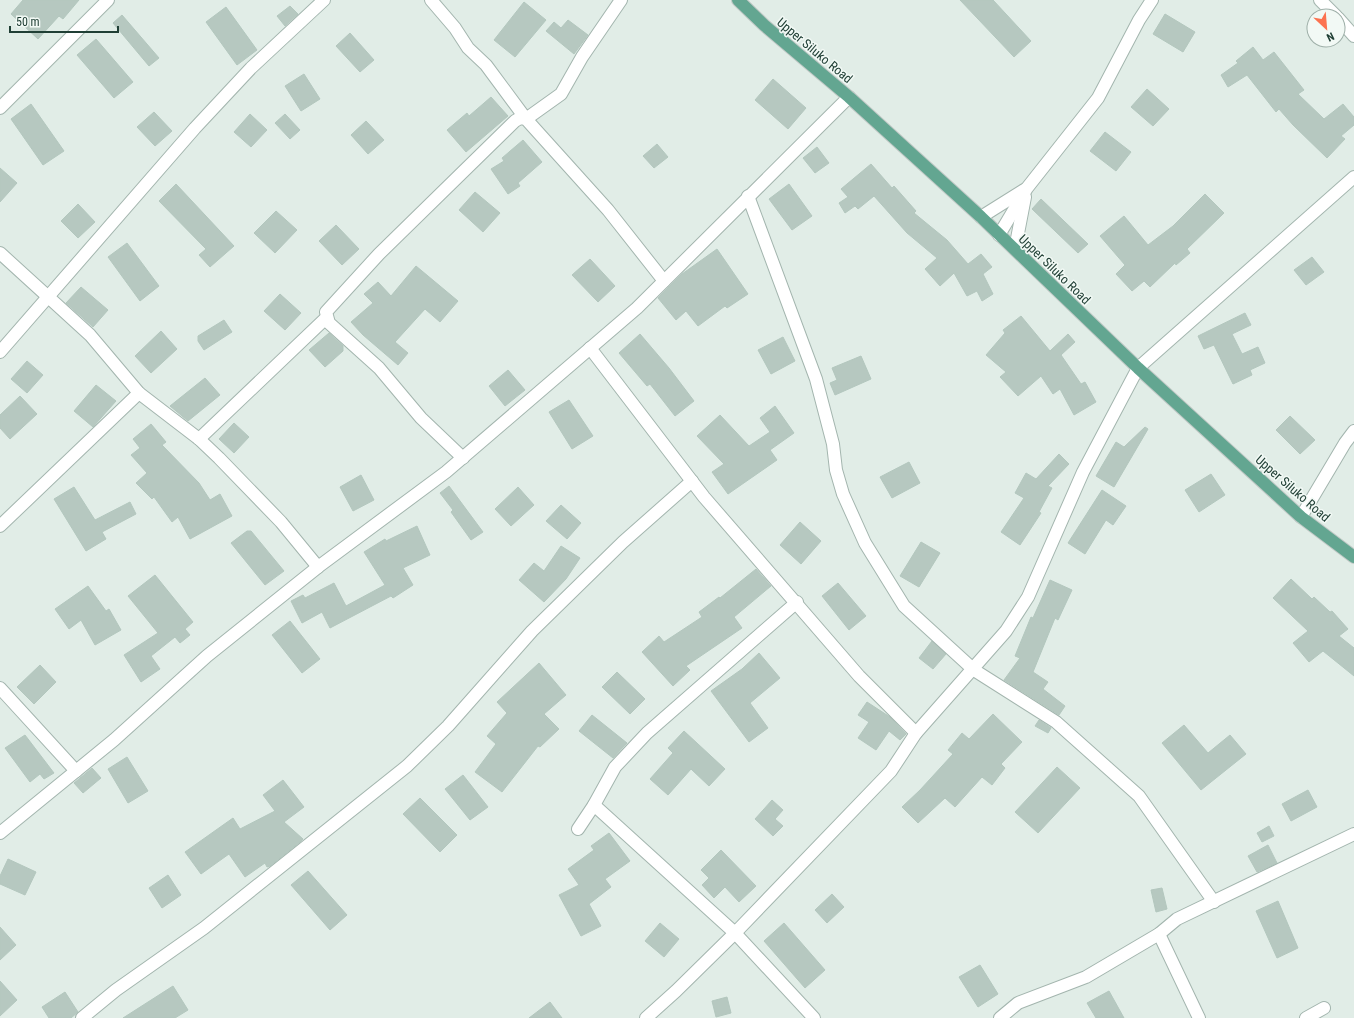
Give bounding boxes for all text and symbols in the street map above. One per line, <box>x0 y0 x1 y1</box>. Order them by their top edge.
scale bar <box>10 8 118 34</box>
north arrow <box>1306 8 1346 48</box>
text: 50 m <box>16 15 40 29</box>
street label: Upper Siluko Road <box>774 15 855 86</box>
text: N <box>1324 29 1336 44</box>
street label: Upper Siluko Road <box>1016 231 1094 307</box>
street label: Upper Siluko Road <box>1252 452 1333 525</box>

